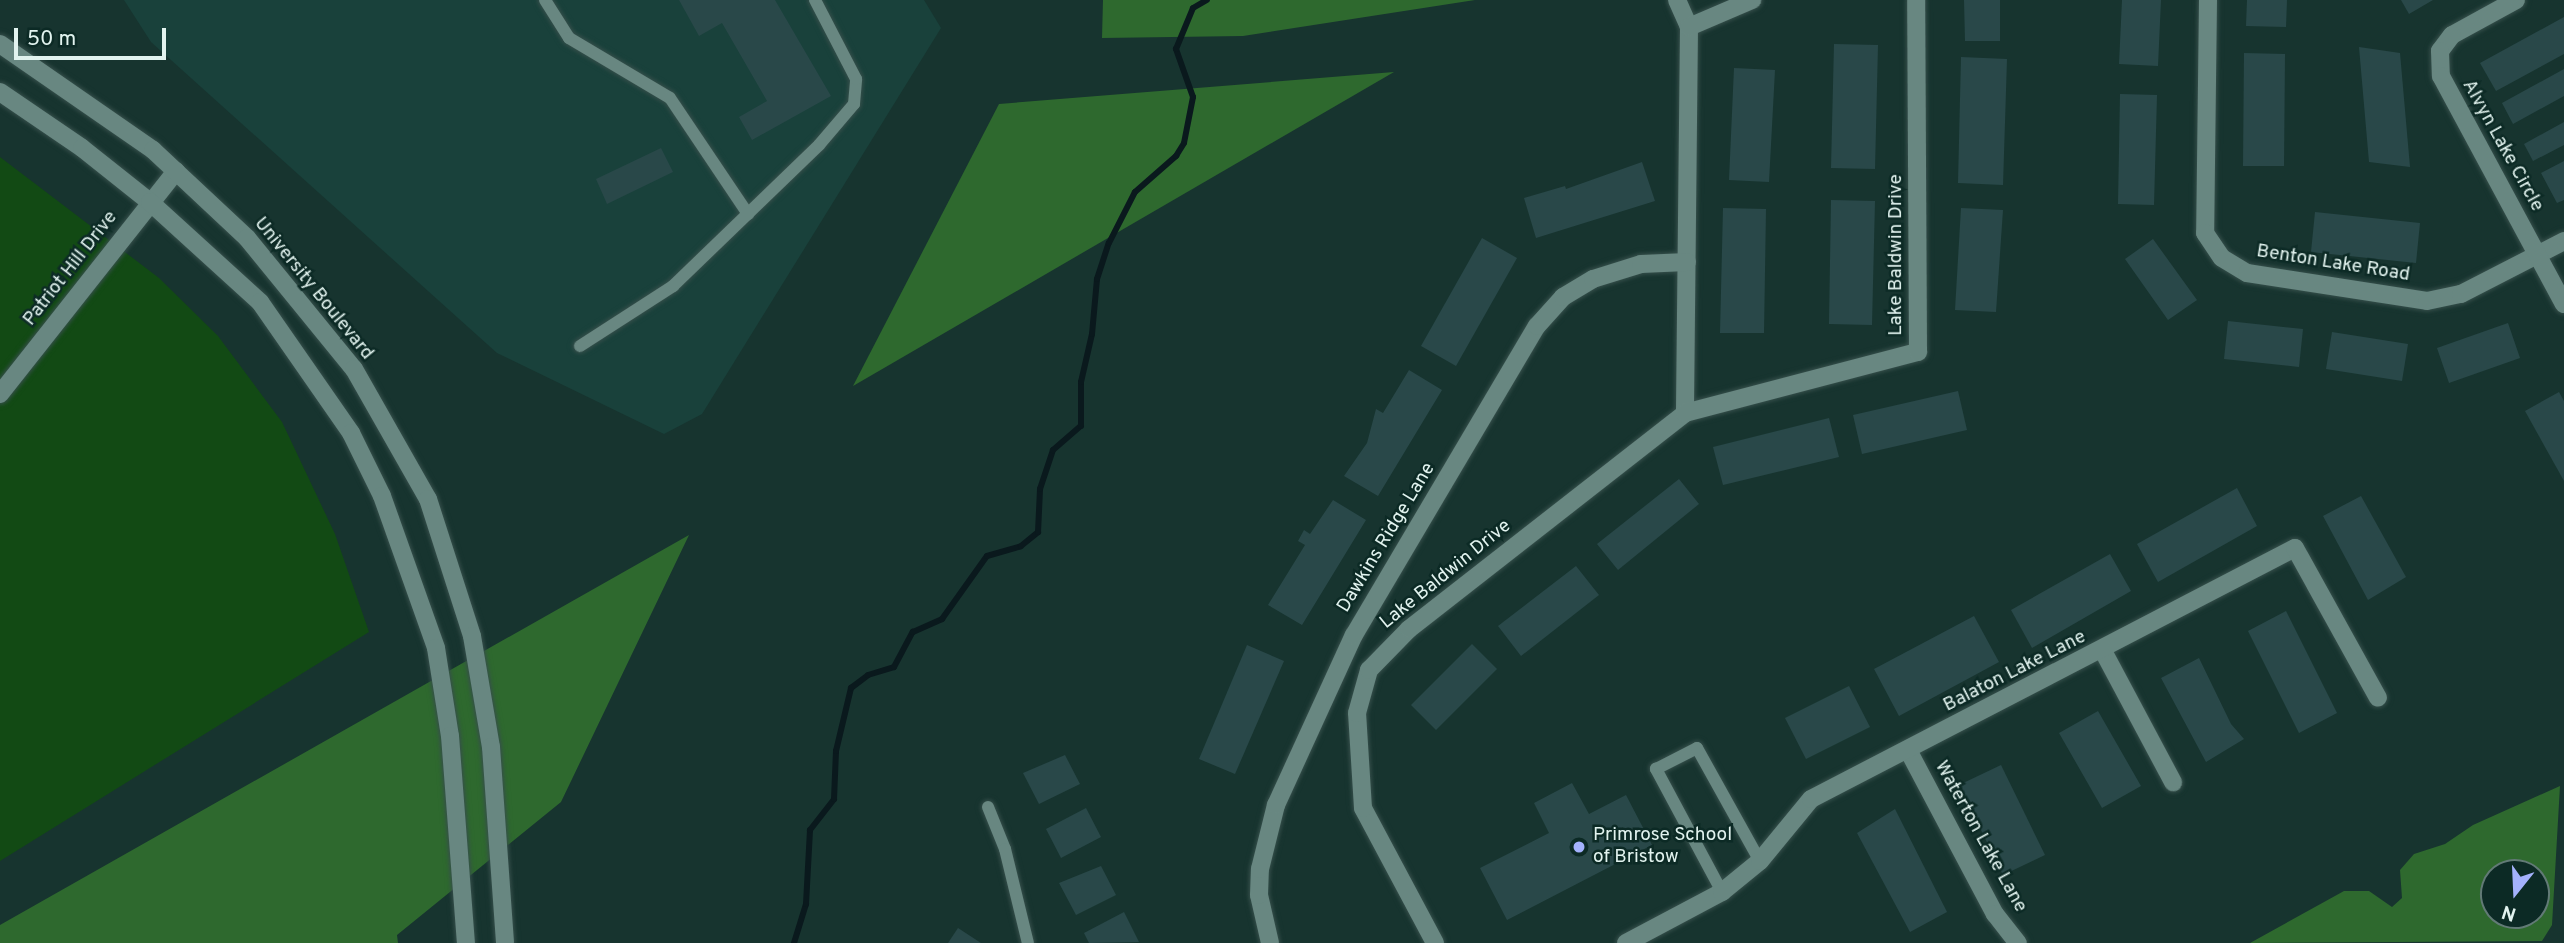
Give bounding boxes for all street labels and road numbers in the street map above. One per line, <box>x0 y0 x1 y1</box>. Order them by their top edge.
street label: Alvyn Lake Circle <box>2456 76 2548 216</box>
street label: Lake Baldwin Drive <box>1886 174 1908 336</box>
street label: Patriot Hill Drive <box>19 207 123 331</box>
street label: University Boulevard <box>248 213 378 365</box>
street label: Benton Lake Road <box>2255 241 2411 287</box>
street label: Dawkins Ridge Lane <box>1333 459 1441 617</box>
street label: Lake Baldwin Drive <box>1376 515 1516 635</box>
street label: Balaton Lake Lane <box>1940 626 2090 718</box>
street label: Waterton Lake Lane <box>1929 757 2031 917</box>

